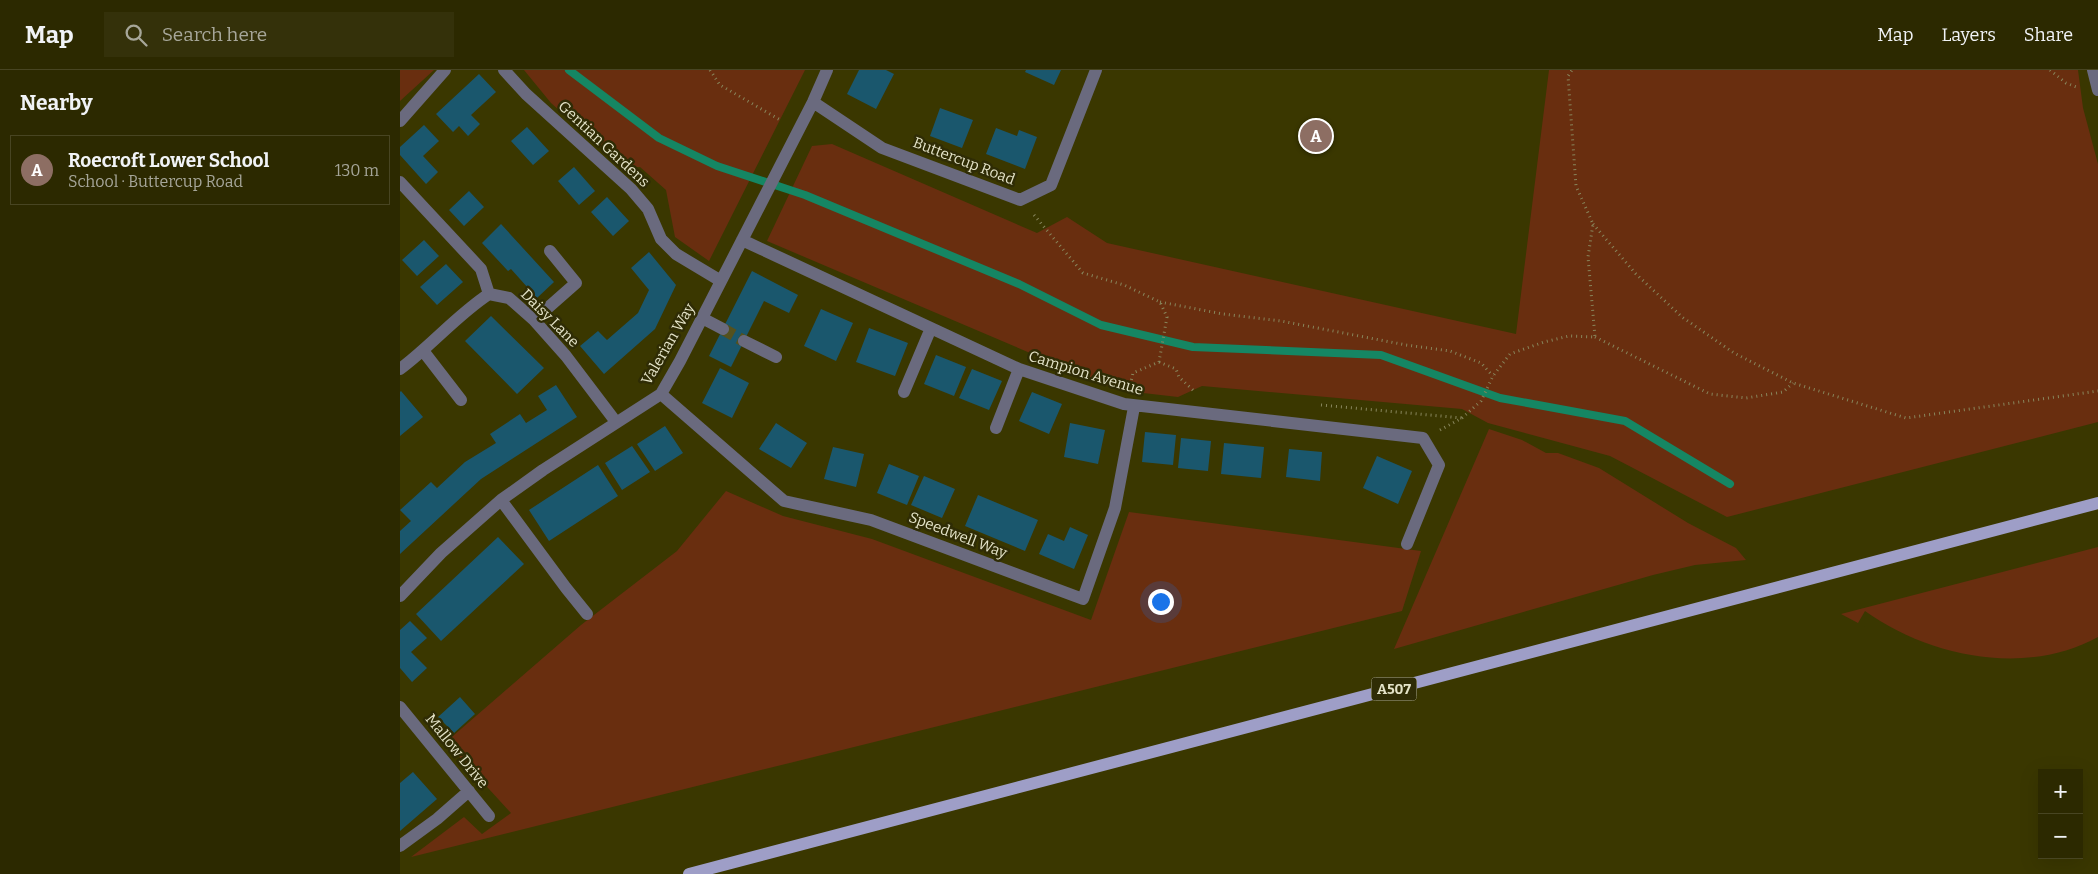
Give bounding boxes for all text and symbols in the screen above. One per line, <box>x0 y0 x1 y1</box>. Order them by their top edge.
search box <box>104 12 454 57</box>
text: Map <box>25 21 74 49</box>
icon: search <box>122 21 150 49</box>
text: Search here <box>162 23 267 46</box>
text: Map <box>1877 24 1913 46</box>
text: Layers <box>1941 24 1996 46</box>
text: Share <box>2024 24 2073 46</box>
text: Nearby <box>20 90 93 116</box>
street label: Gentian Gardens <box>555 97 653 191</box>
pin: A <box>1300 117 1332 155</box>
street label: Buttercup Road <box>910 133 1018 189</box>
text: Roecroft Lower School <box>68 149 269 172</box>
text: A <box>31 161 43 180</box>
text: 130 m <box>335 161 379 180</box>
text: School · Buttercup Road <box>68 172 243 191</box>
street label: Daisy Lane <box>517 285 583 351</box>
street label: Valerian Way <box>637 300 699 388</box>
street label: Campion Avenue <box>1026 347 1146 399</box>
street label: Speedwell Way <box>906 508 1010 562</box>
your location <box>1148 589 1174 615</box>
road number: A507 <box>1372 678 1416 700</box>
street label: Mallow Drive <box>422 710 492 792</box>
map controls <box>2038 769 2083 859</box>
button: + <box>2038 769 2083 814</box>
button: − <box>2038 814 2083 859</box>

